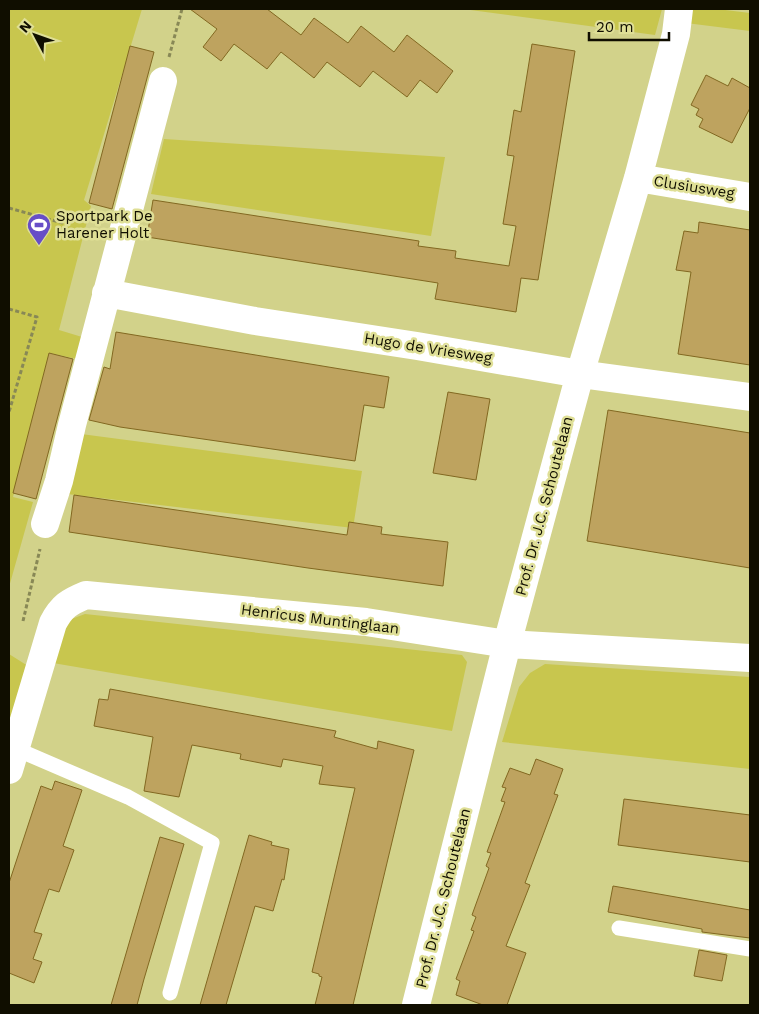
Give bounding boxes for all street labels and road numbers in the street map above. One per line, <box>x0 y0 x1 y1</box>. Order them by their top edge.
street label: Clusiusweg <box>652 172 736 202</box>
street label: Hugo de Vriesweg <box>363 329 493 367</box>
street label: Prof. Dr. J.C. Schoutelaan <box>511 415 577 597</box>
street label: Henricus Muntinglaan <box>240 600 400 638</box>
street label: Prof. Dr. J.C. Schoutelaan <box>412 806 474 990</box>

